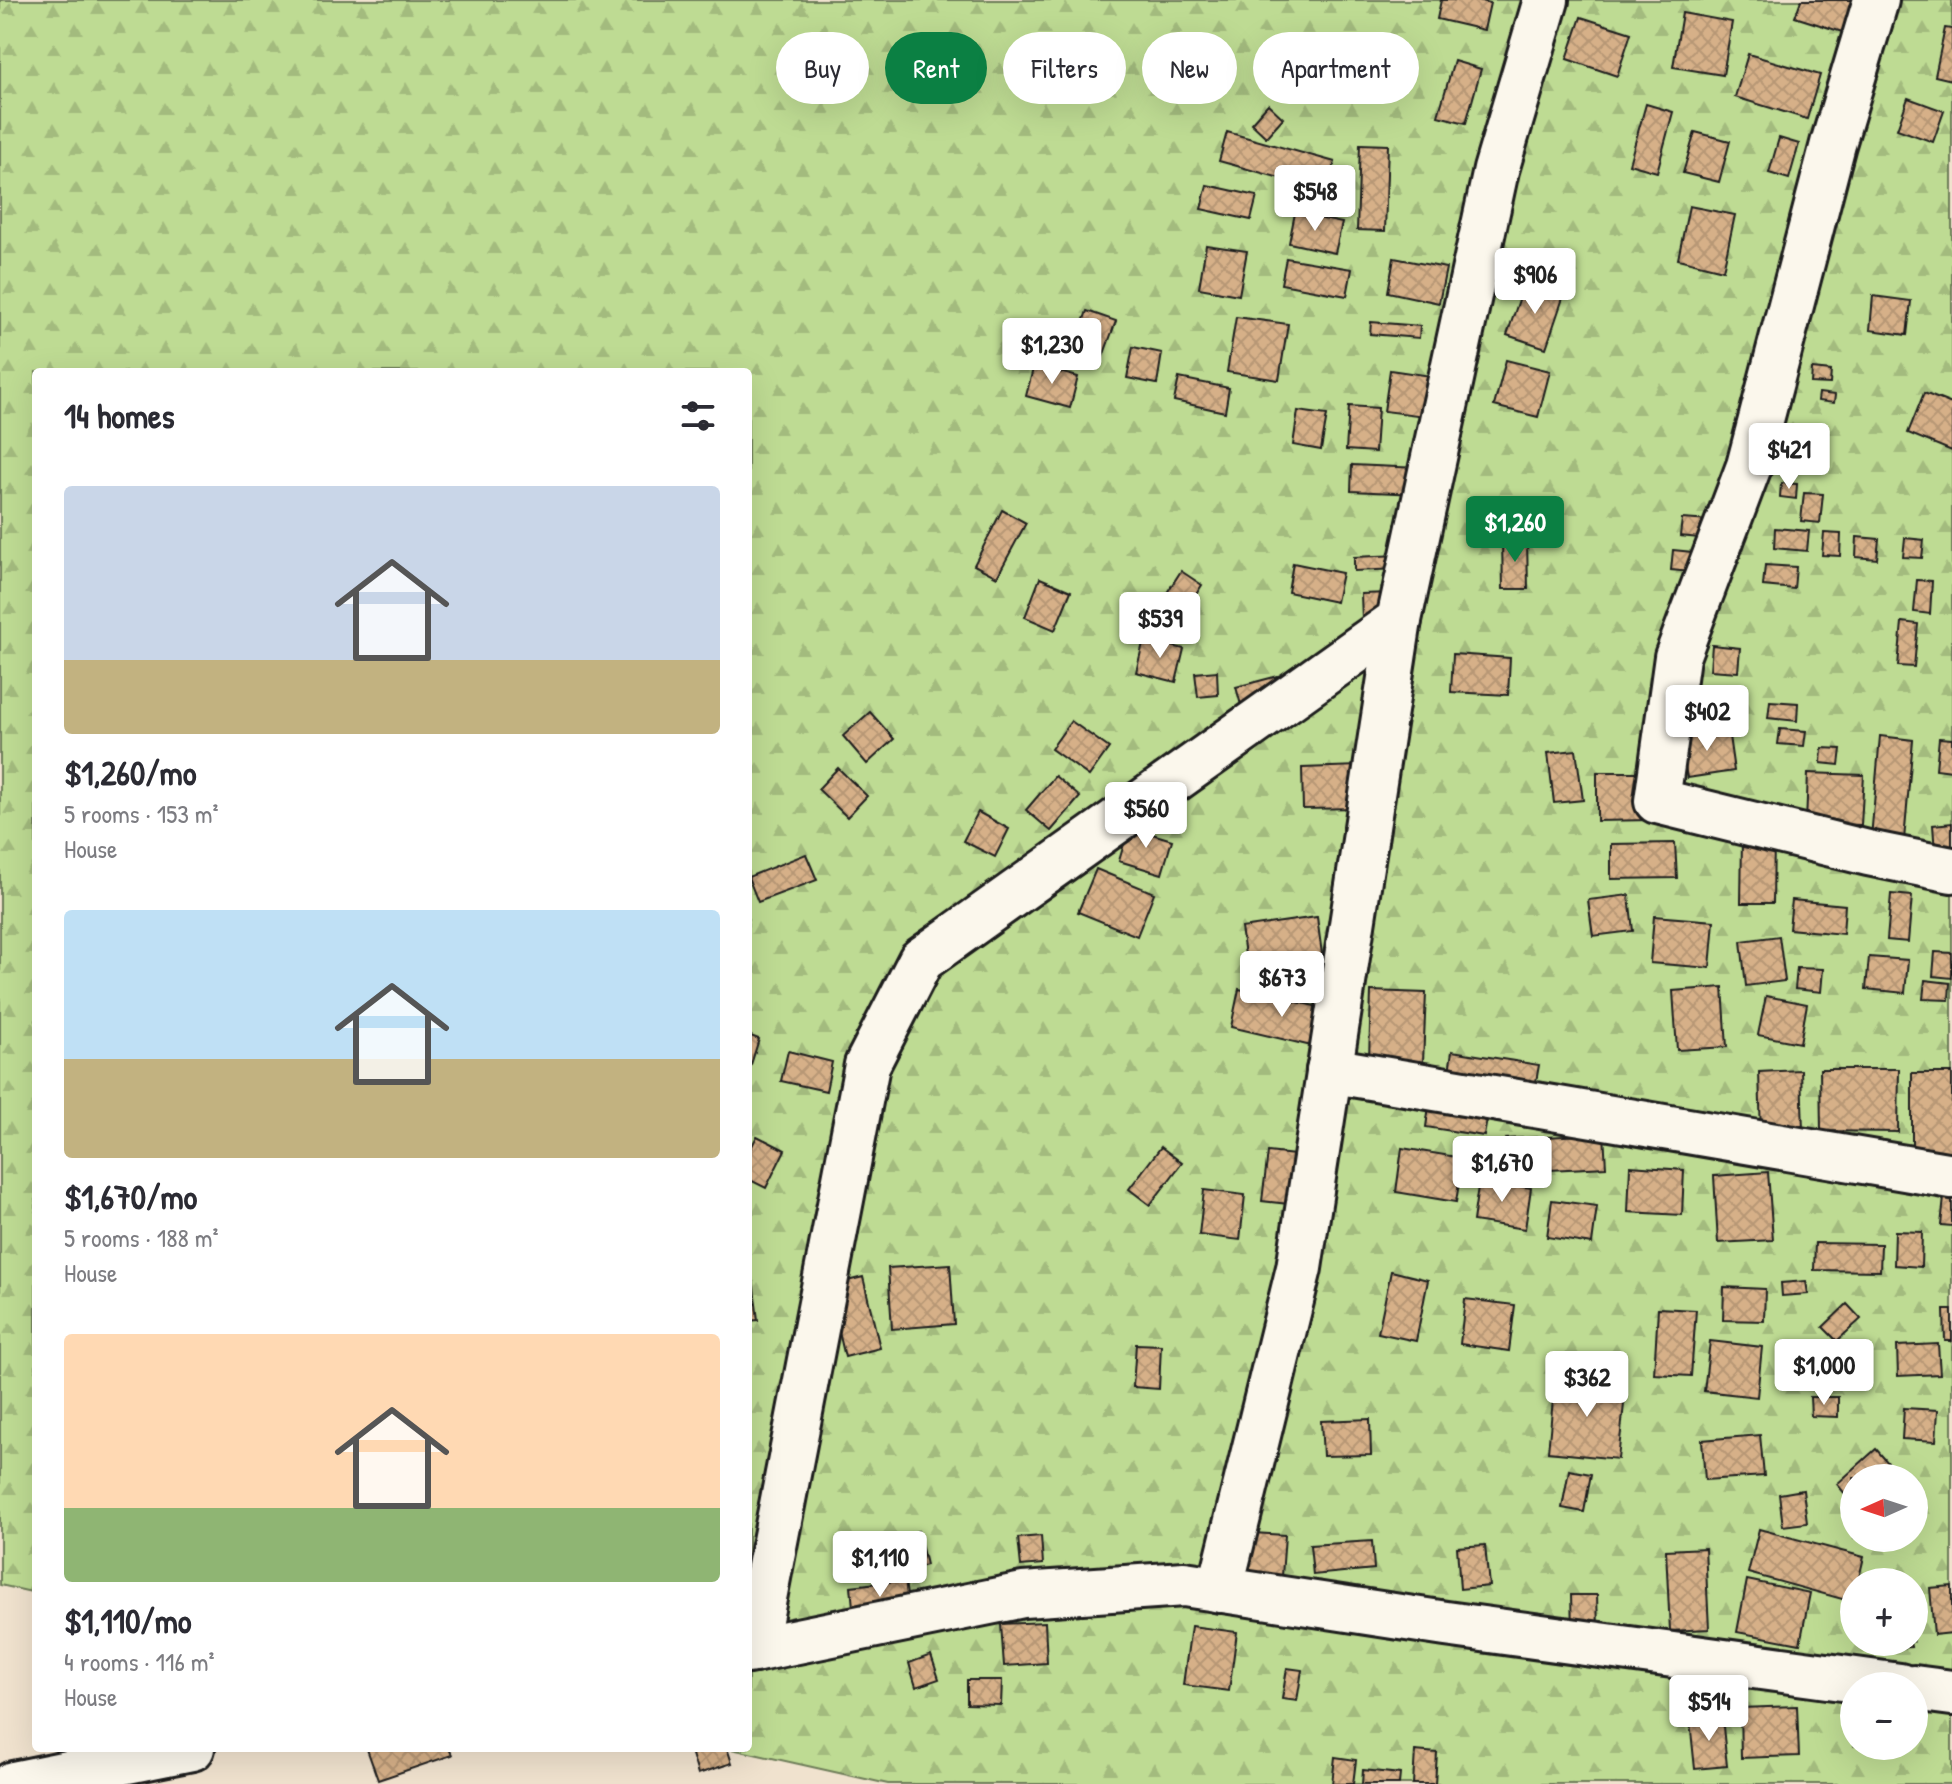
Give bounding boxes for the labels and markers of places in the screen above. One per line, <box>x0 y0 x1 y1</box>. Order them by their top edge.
pin: $548 <box>1268 165 1362 233</box>
pin: $906 <box>1488 248 1582 316</box>
pin: $1,230 <box>987 318 1117 386</box>
pin: $421 <box>1742 423 1836 491</box>
pin: $1,260 <box>1450 496 1580 564</box>
pin: $539 <box>1113 592 1207 660</box>
pin: $402 <box>1660 685 1754 753</box>
pin: $560 <box>1099 782 1193 850</box>
pin: $673 <box>1235 951 1329 1019</box>
pin: $1,670 <box>1437 1136 1567 1204</box>
pin: $1,000 <box>1759 1339 1889 1407</box>
pin: $362 <box>1540 1351 1634 1419</box>
pin: $1,110 <box>815 1531 945 1599</box>
pin: $514 <box>1662 1675 1756 1743</box>

